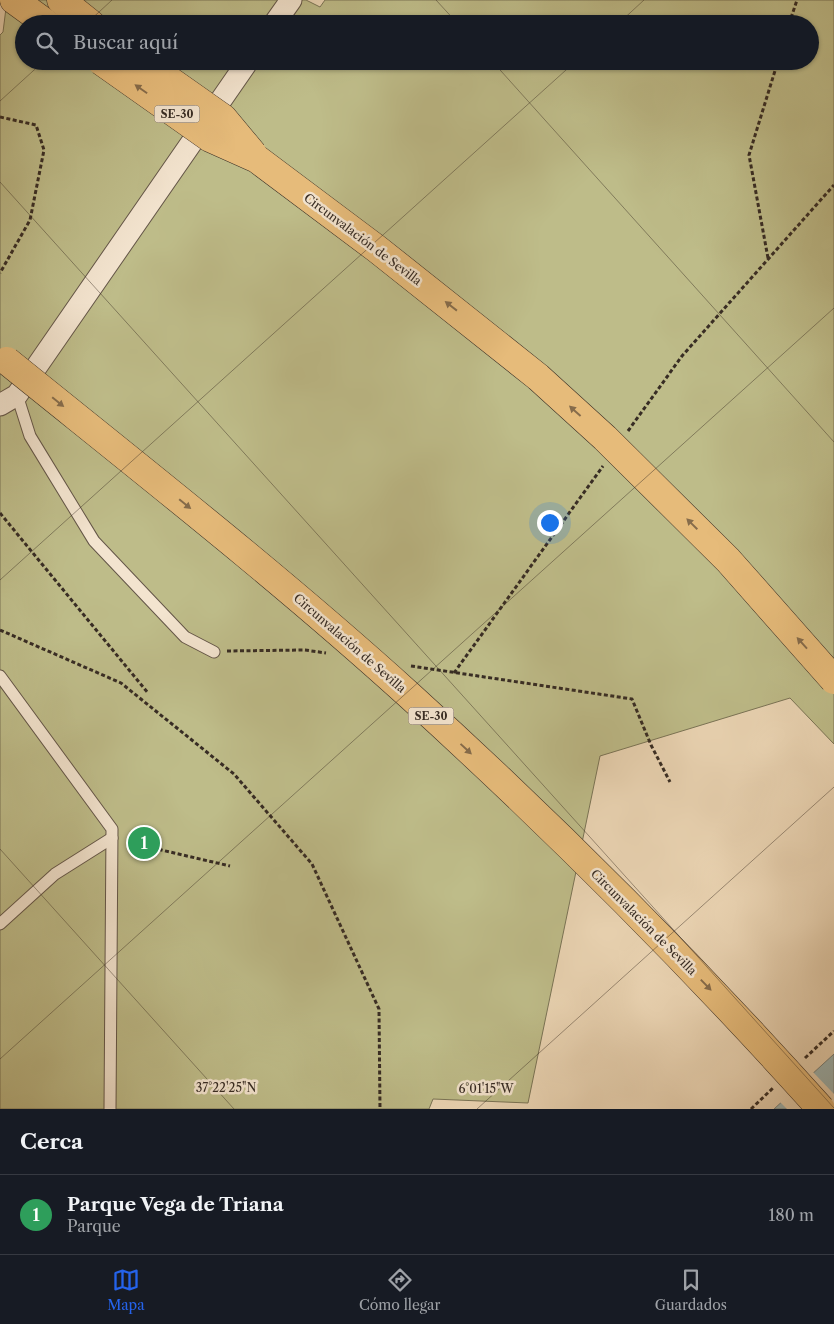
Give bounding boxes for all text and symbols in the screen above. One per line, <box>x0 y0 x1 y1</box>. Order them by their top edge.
search box <box>15 15 819 70</box>
icon: search <box>33 29 61 57</box>
text: Buscar aquí <box>73 31 178 54</box>
one-way arrow <box>134 84 148 94</box>
road number: SE-30 <box>154 106 200 122</box>
street label: Circunvalación de Sevilla <box>301 190 425 289</box>
one-way arrow <box>445 301 458 312</box>
one-way arrow <box>51 397 64 408</box>
one-way arrow <box>570 405 582 417</box>
one-way arrow <box>178 499 191 510</box>
your location <box>537 510 563 536</box>
one-way arrow <box>686 518 698 530</box>
street label: Circunvalación de Sevilla <box>291 590 410 696</box>
one-way arrow <box>797 637 808 650</box>
road number: SE-30 <box>408 708 454 724</box>
one-way arrow <box>460 743 472 754</box>
pin: 1 <box>128 824 160 862</box>
street label: Circunvalación de Sevilla <box>588 866 701 979</box>
one-way arrow <box>700 979 712 991</box>
text: 37°22'25"N <box>196 1080 256 1095</box>
text: 6°01'15"W <box>458 1081 514 1096</box>
text: Cerca <box>20 1129 83 1154</box>
text: Parque Vega de Triana <box>67 1193 284 1216</box>
text: 1 <box>32 1205 40 1225</box>
text: 180 m <box>768 1205 814 1225</box>
text: Parque <box>67 1216 121 1236</box>
tab: Mapa <box>107 1266 145 1314</box>
tab: Cómo llegar <box>359 1266 440 1314</box>
tab: Guardados <box>655 1266 727 1314</box>

